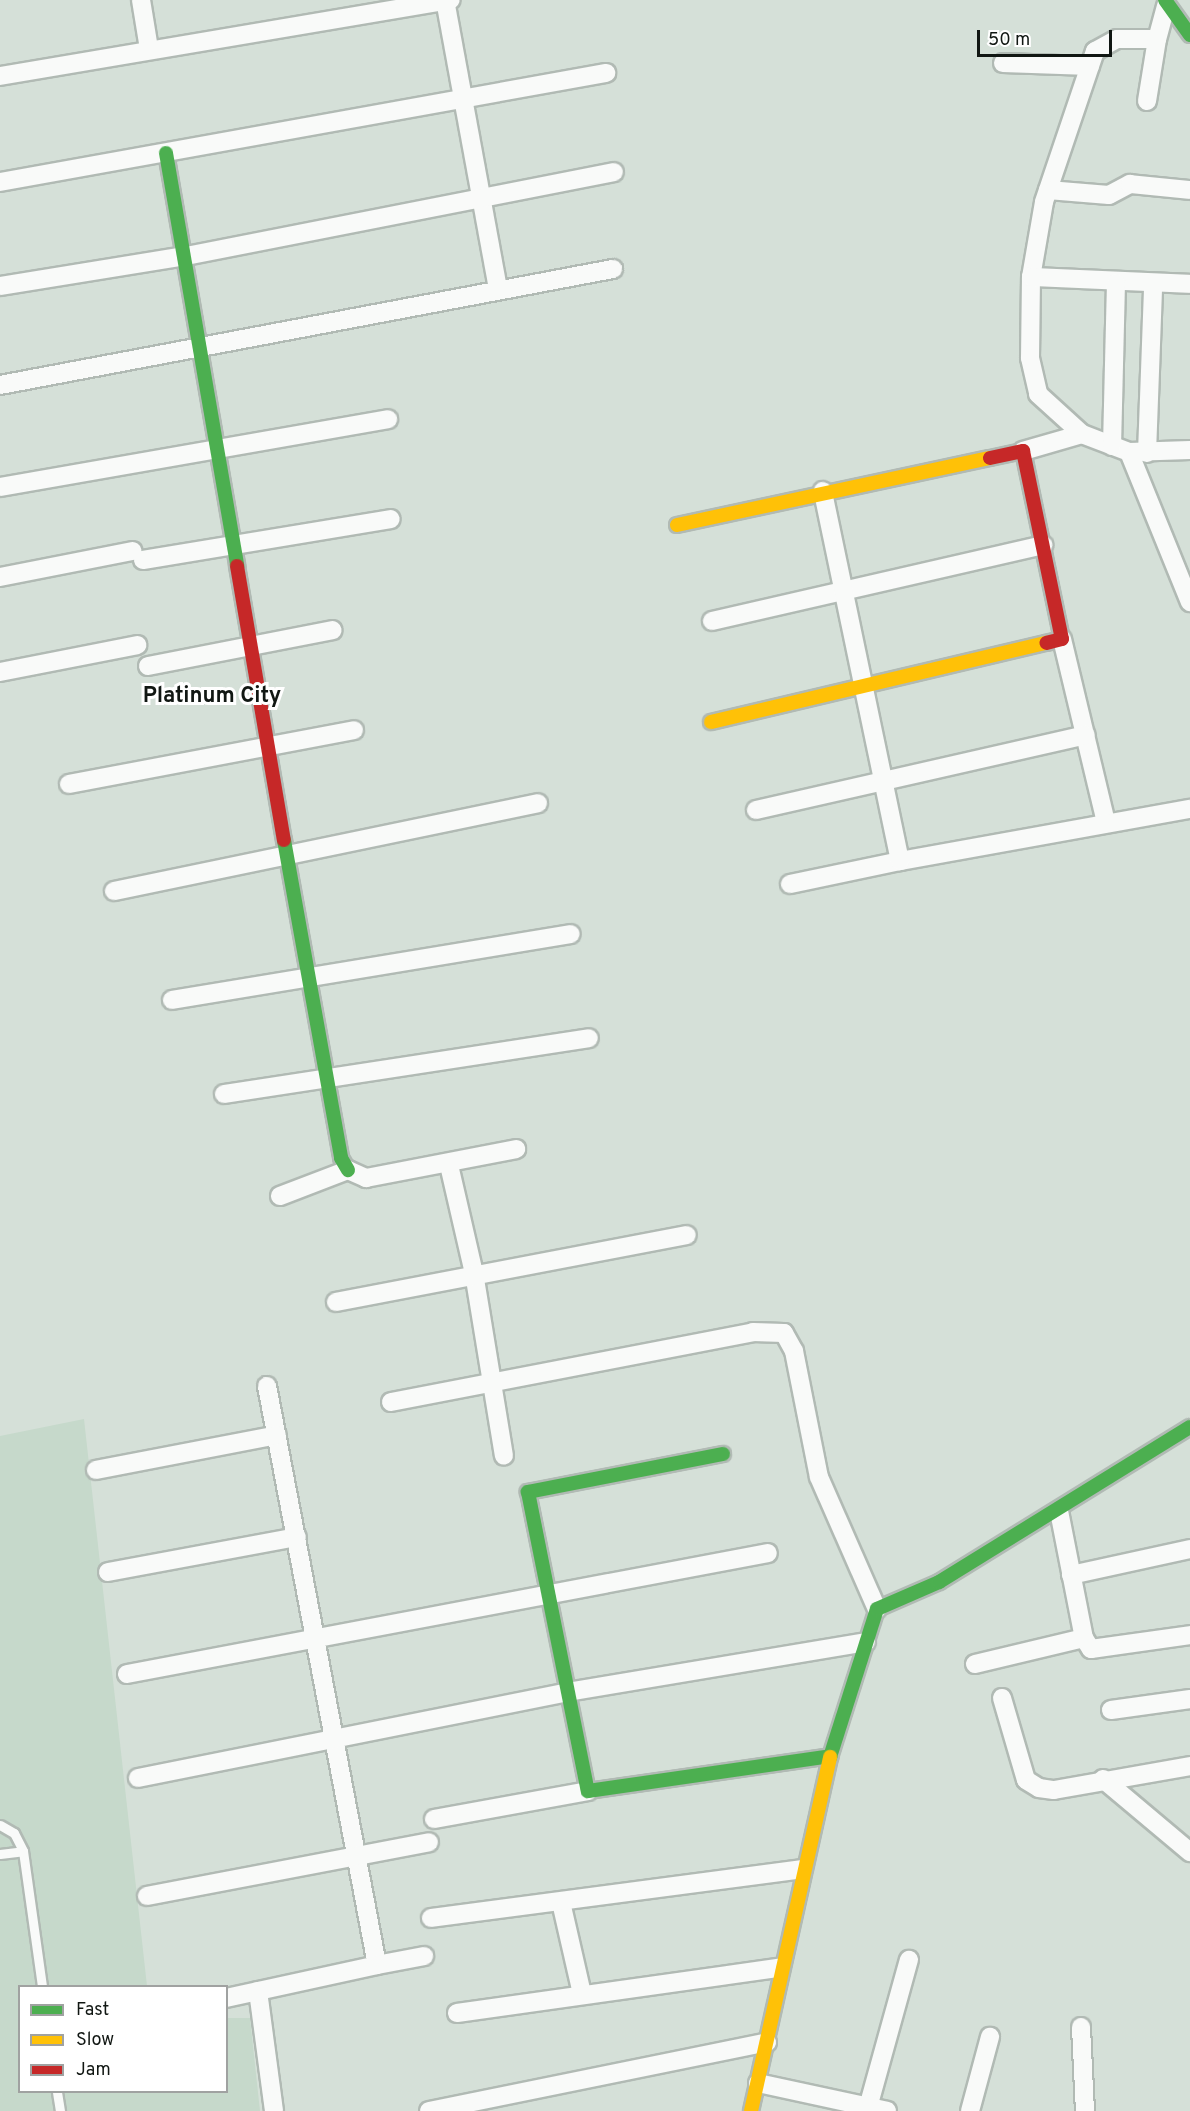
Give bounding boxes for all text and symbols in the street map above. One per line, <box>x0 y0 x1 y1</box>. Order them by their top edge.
scale bar <box>980 18 1115 56</box>
text: 50 m <box>988 29 1030 52</box>
district label: Platinum City <box>143 684 281 710</box>
legend <box>18 1985 228 2093</box>
text: Fast <box>76 1999 109 2022</box>
text: Slow <box>76 2029 114 2052</box>
text: Jam <box>76 2059 111 2082</box>

